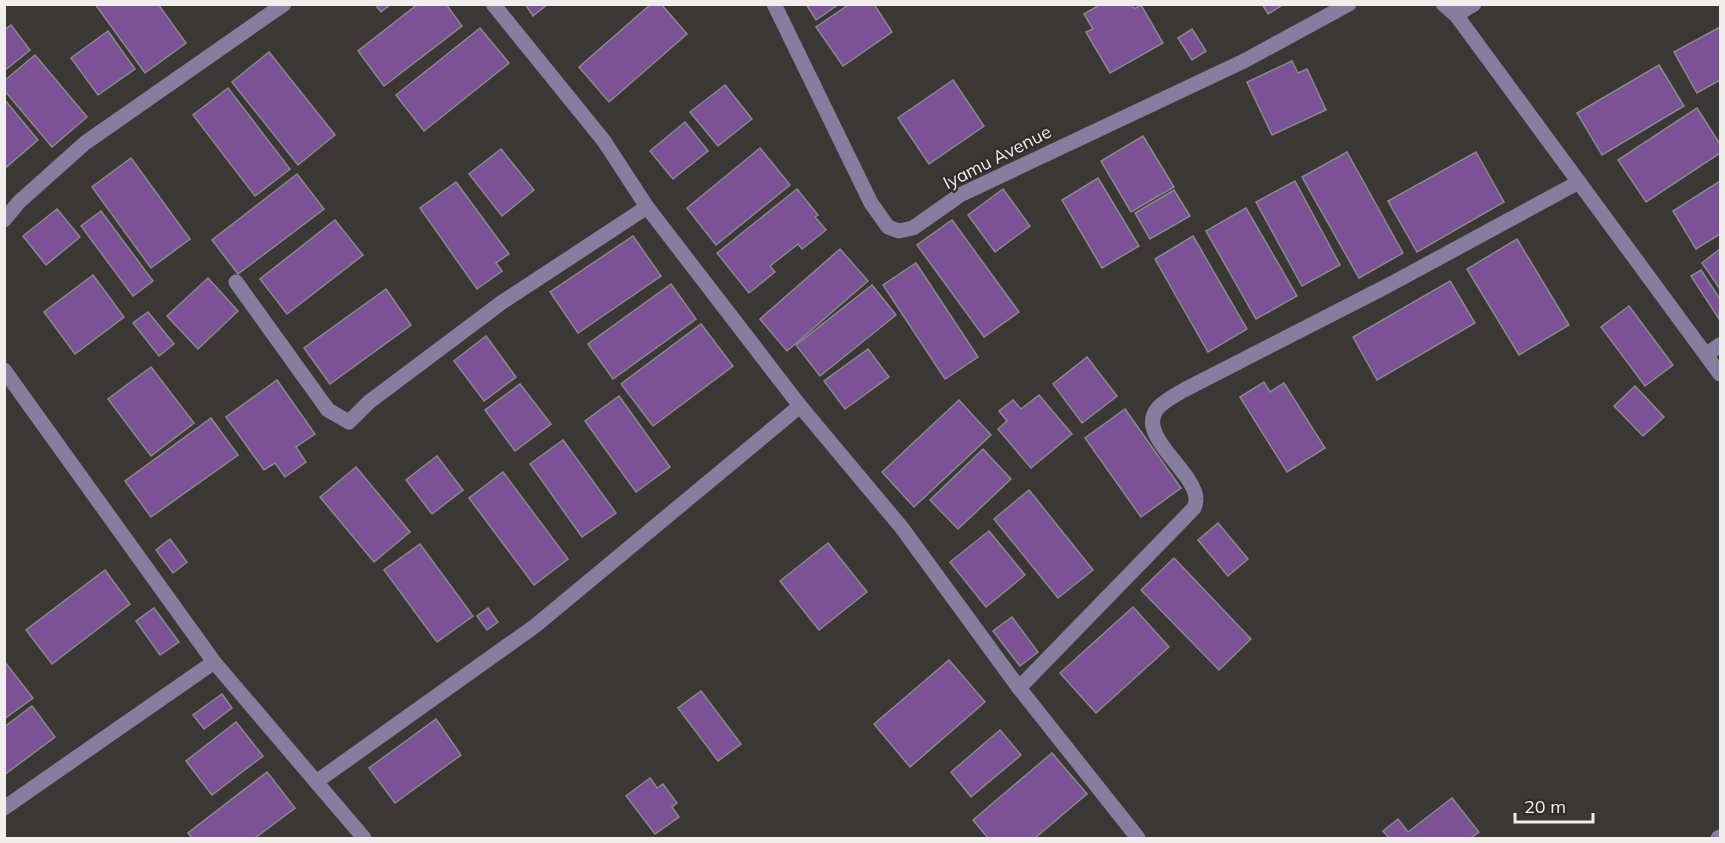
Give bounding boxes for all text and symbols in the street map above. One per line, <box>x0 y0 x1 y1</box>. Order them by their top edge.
street label: Iyamu Avenue <box>939 120 1055 194</box>
scale bar <box>1515 786 1593 824</box>
text: 20 m <box>1524 795 1566 818</box>

